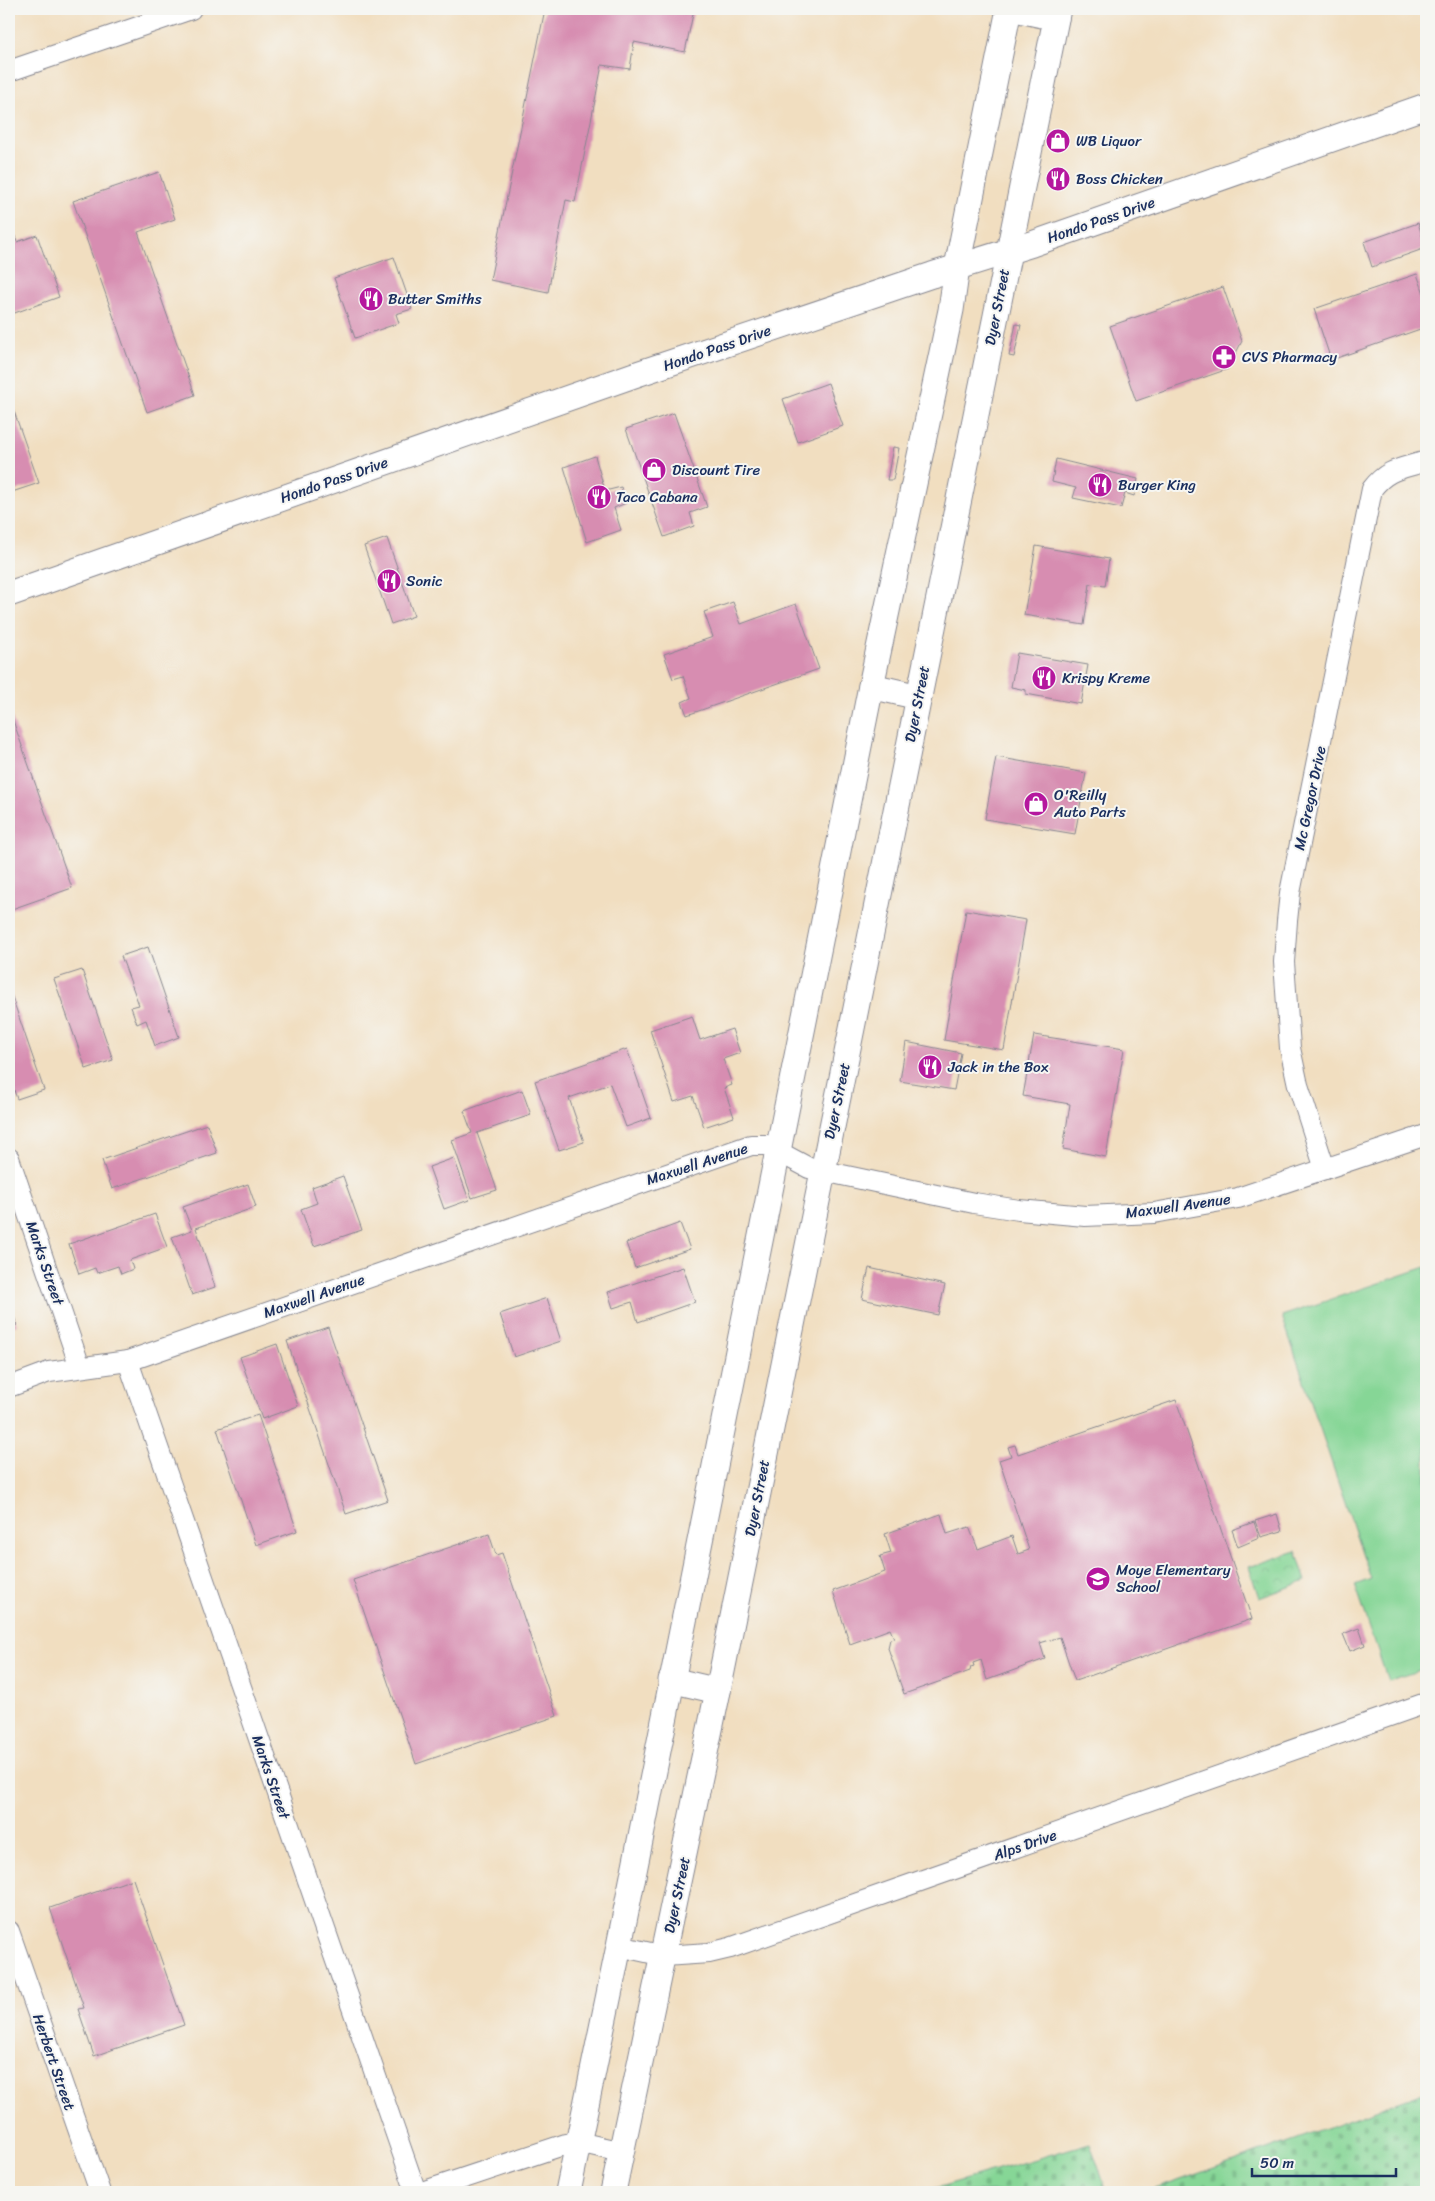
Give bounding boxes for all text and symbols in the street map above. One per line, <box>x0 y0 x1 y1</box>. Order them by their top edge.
shop icon: WB Liquor <box>1045 128 1071 154</box>
place label: WB Liquor <box>1076 128 1142 154</box>
restaurant icon: Boss Chicken <box>1045 166 1071 192</box>
place label: Boss Chicken <box>1076 166 1163 192</box>
street label: Hondo Pass Drive <box>1043 189 1159 251</box>
street label: Dyer Street <box>977 266 1017 348</box>
restaurant icon: Butter Smiths <box>358 286 384 312</box>
place label: Butter Smiths <box>388 286 482 312</box>
street label: Hondo Pass Drive <box>659 317 775 379</box>
pharmacy icon: CVS Pharmacy <box>1211 344 1237 370</box>
place label: CVS Pharmacy <box>1242 344 1337 370</box>
street label: Hondo Pass Drive <box>276 449 392 511</box>
shop icon: Discount Tire <box>641 457 667 483</box>
place label: Discount Tire <box>672 457 760 483</box>
restaurant icon: Burger King <box>1087 472 1113 498</box>
place label: Burger King <box>1118 472 1196 498</box>
restaurant icon: Taco Cabana <box>586 484 612 510</box>
place label: Taco Cabana <box>616 484 698 510</box>
restaurant icon: Sonic <box>376 568 402 594</box>
place label: Sonic <box>406 568 443 594</box>
street label: Dyer Street <box>897 663 937 745</box>
restaurant icon: Krispy Kreme <box>1031 665 1057 691</box>
place label: Krispy Kreme <box>1062 665 1150 691</box>
street label: Mc Gregor Drive <box>1286 743 1334 853</box>
place label: O'Reilly Auto Parts <box>1053 782 1126 825</box>
shop icon: O'Reilly Auto Parts <box>1023 791 1049 817</box>
restaurant icon: Jack in the Box <box>917 1054 943 1080</box>
place label: Jack in the Box <box>947 1054 1049 1080</box>
street label: Dyer Street <box>816 1060 858 1142</box>
street label: Maxwell Avenue <box>643 1135 752 1193</box>
street label: Maxwell Avenue <box>1124 1186 1233 1226</box>
street label: Marks Street <box>18 1217 72 1310</box>
street label: Maxwell Avenue <box>260 1266 369 1326</box>
street label: Dyer Street <box>737 1457 777 1539</box>
place label: Moye Elementary School <box>1116 1557 1231 1600</box>
school or university icon: Moye Elementary School <box>1085 1566 1111 1592</box>
street label: Marks Street <box>244 1731 298 1824</box>
street label: Alps Drive <box>989 1822 1061 1868</box>
street label: Dyer Street <box>656 1854 698 1936</box>
street label: Herbert Street <box>25 2010 83 2114</box>
scale bar <box>1252 2146 1396 2178</box>
text: 50 m <box>1260 2150 1295 2176</box>

